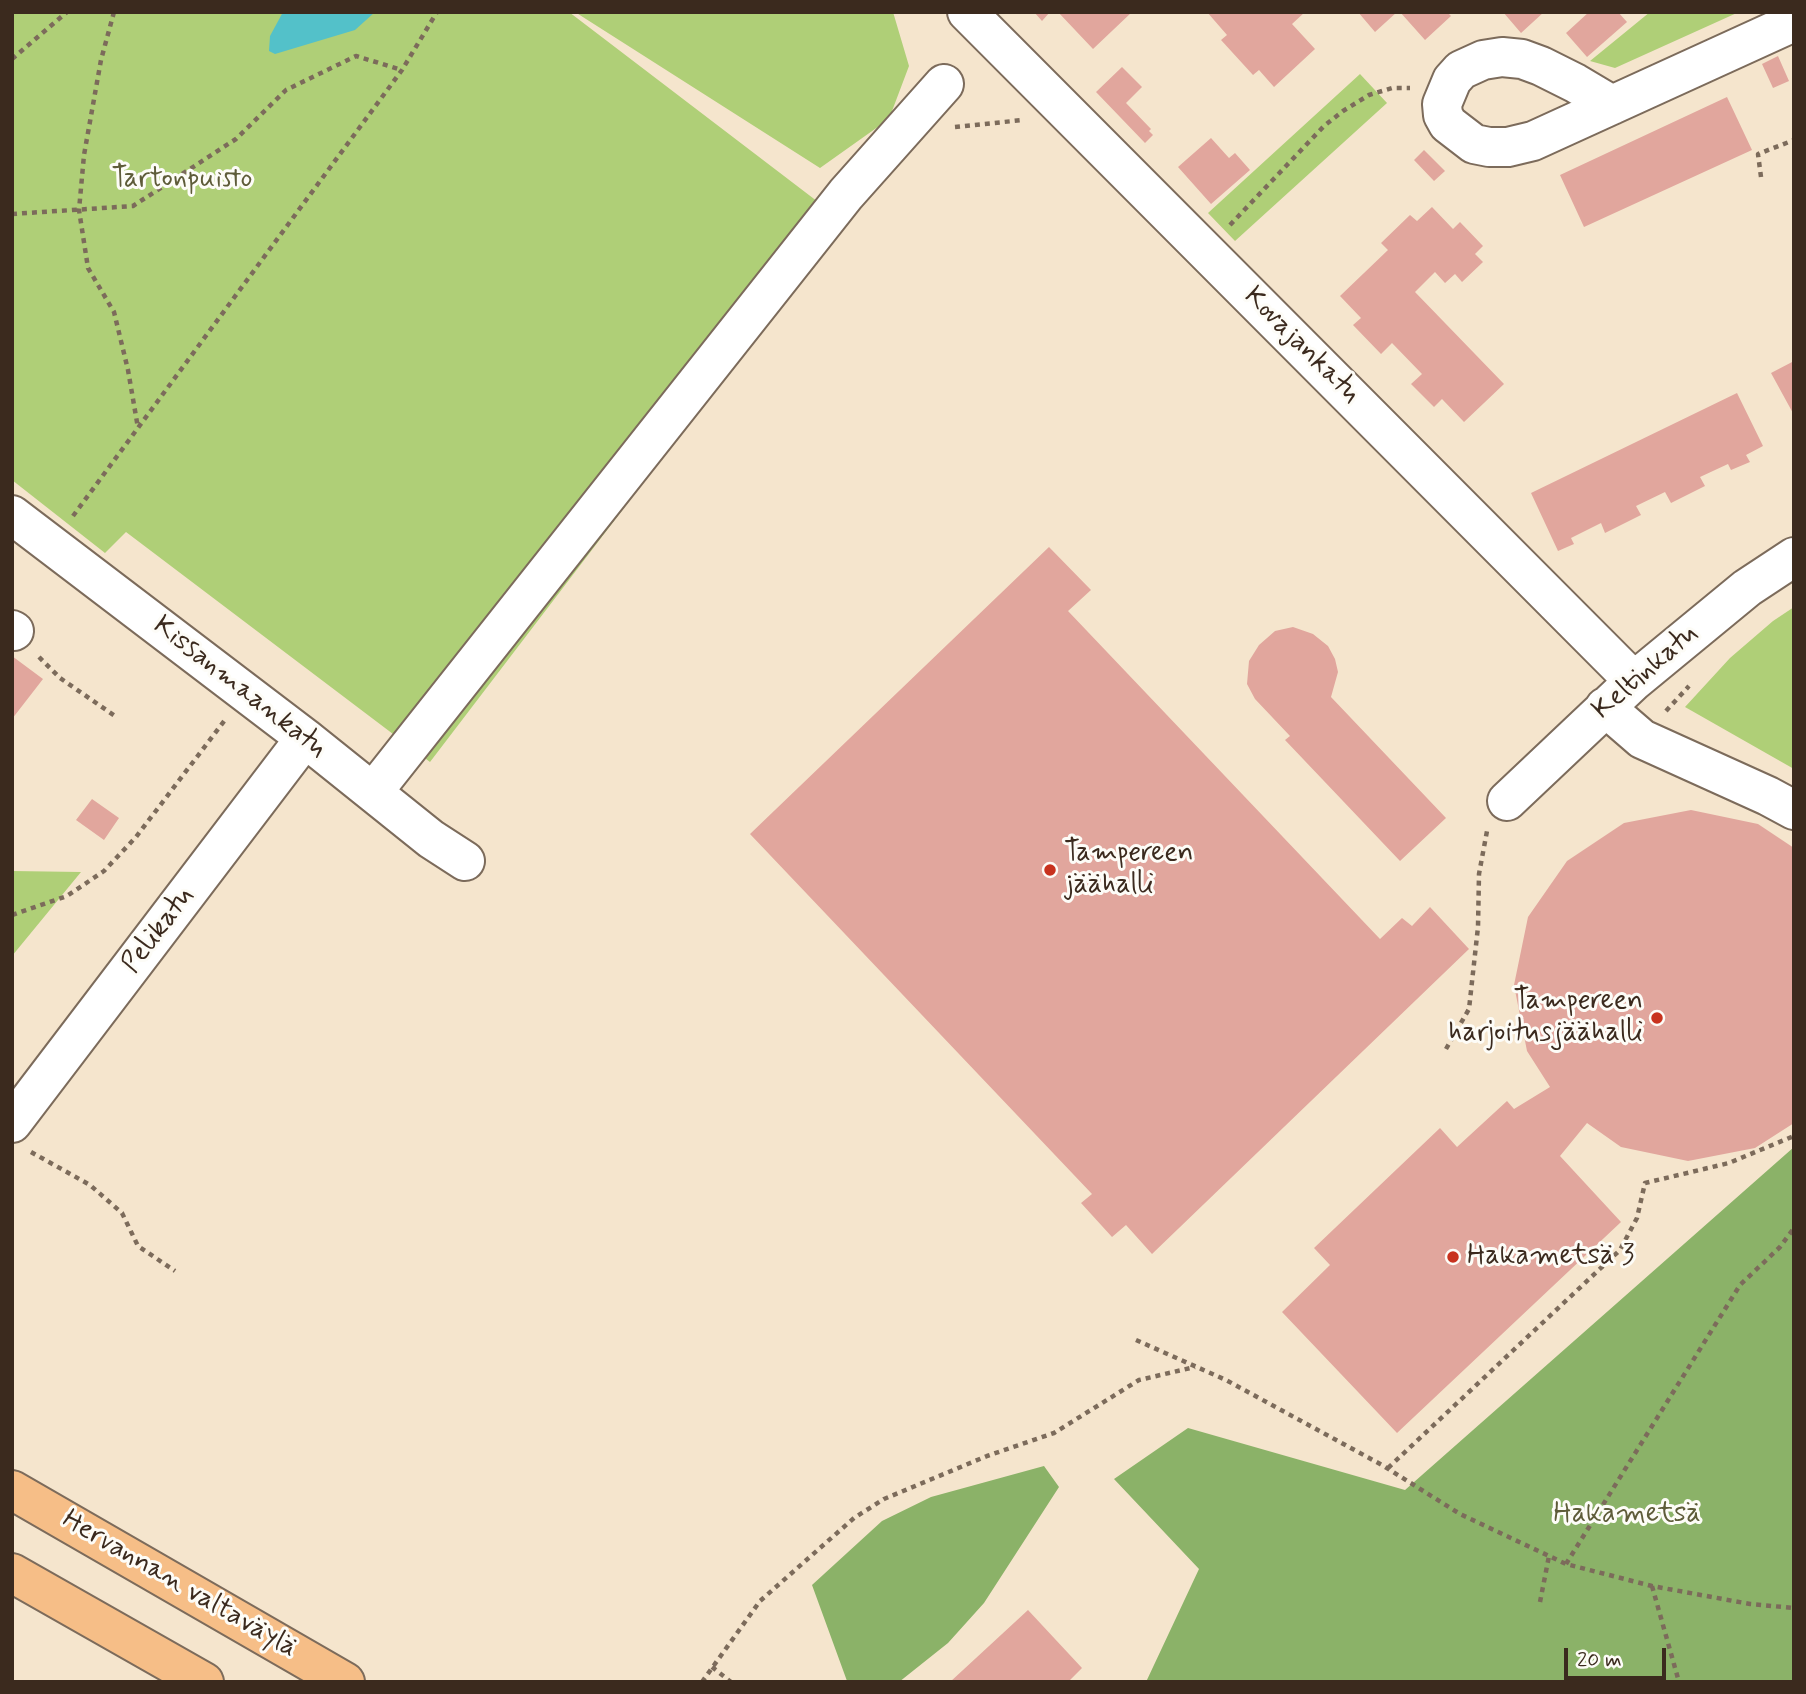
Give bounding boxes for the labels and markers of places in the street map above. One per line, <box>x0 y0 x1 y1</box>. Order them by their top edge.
place label: Tampereen jäähalli <box>1064 837 1193 903</box>
marker: Tampereen jäähalli <box>1042 862 1058 878</box>
place label: Tampereen harjoitusjäähalli <box>1449 985 1643 1051</box>
marker: Tampereen harjoitusjäähalli <box>1649 1010 1665 1026</box>
place label: Hakametsä 3 <box>1467 1240 1635 1274</box>
marker: Hakametsä 3 <box>1445 1249 1461 1265</box>

